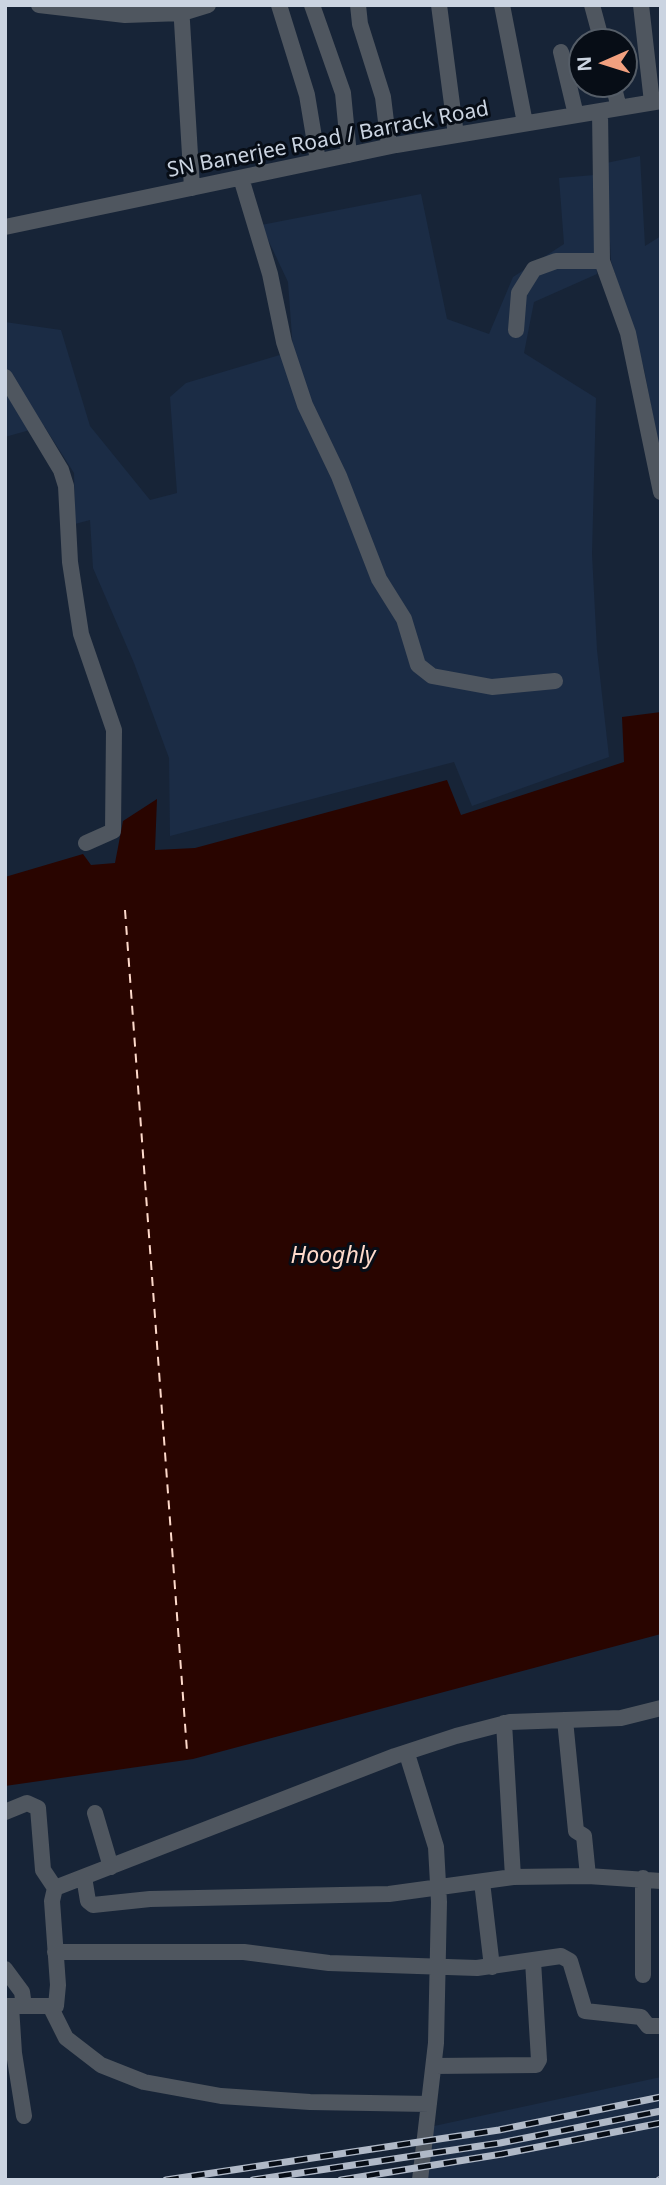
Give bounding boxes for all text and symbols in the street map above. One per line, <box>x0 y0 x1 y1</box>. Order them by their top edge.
north arrow <box>568 28 638 98</box>
text: N <box>571 56 597 72</box>
street label: SN Banerjee Road / Barrack Road <box>165 96 491 184</box>
water label: Hooghly <box>291 1242 375 1270</box>

